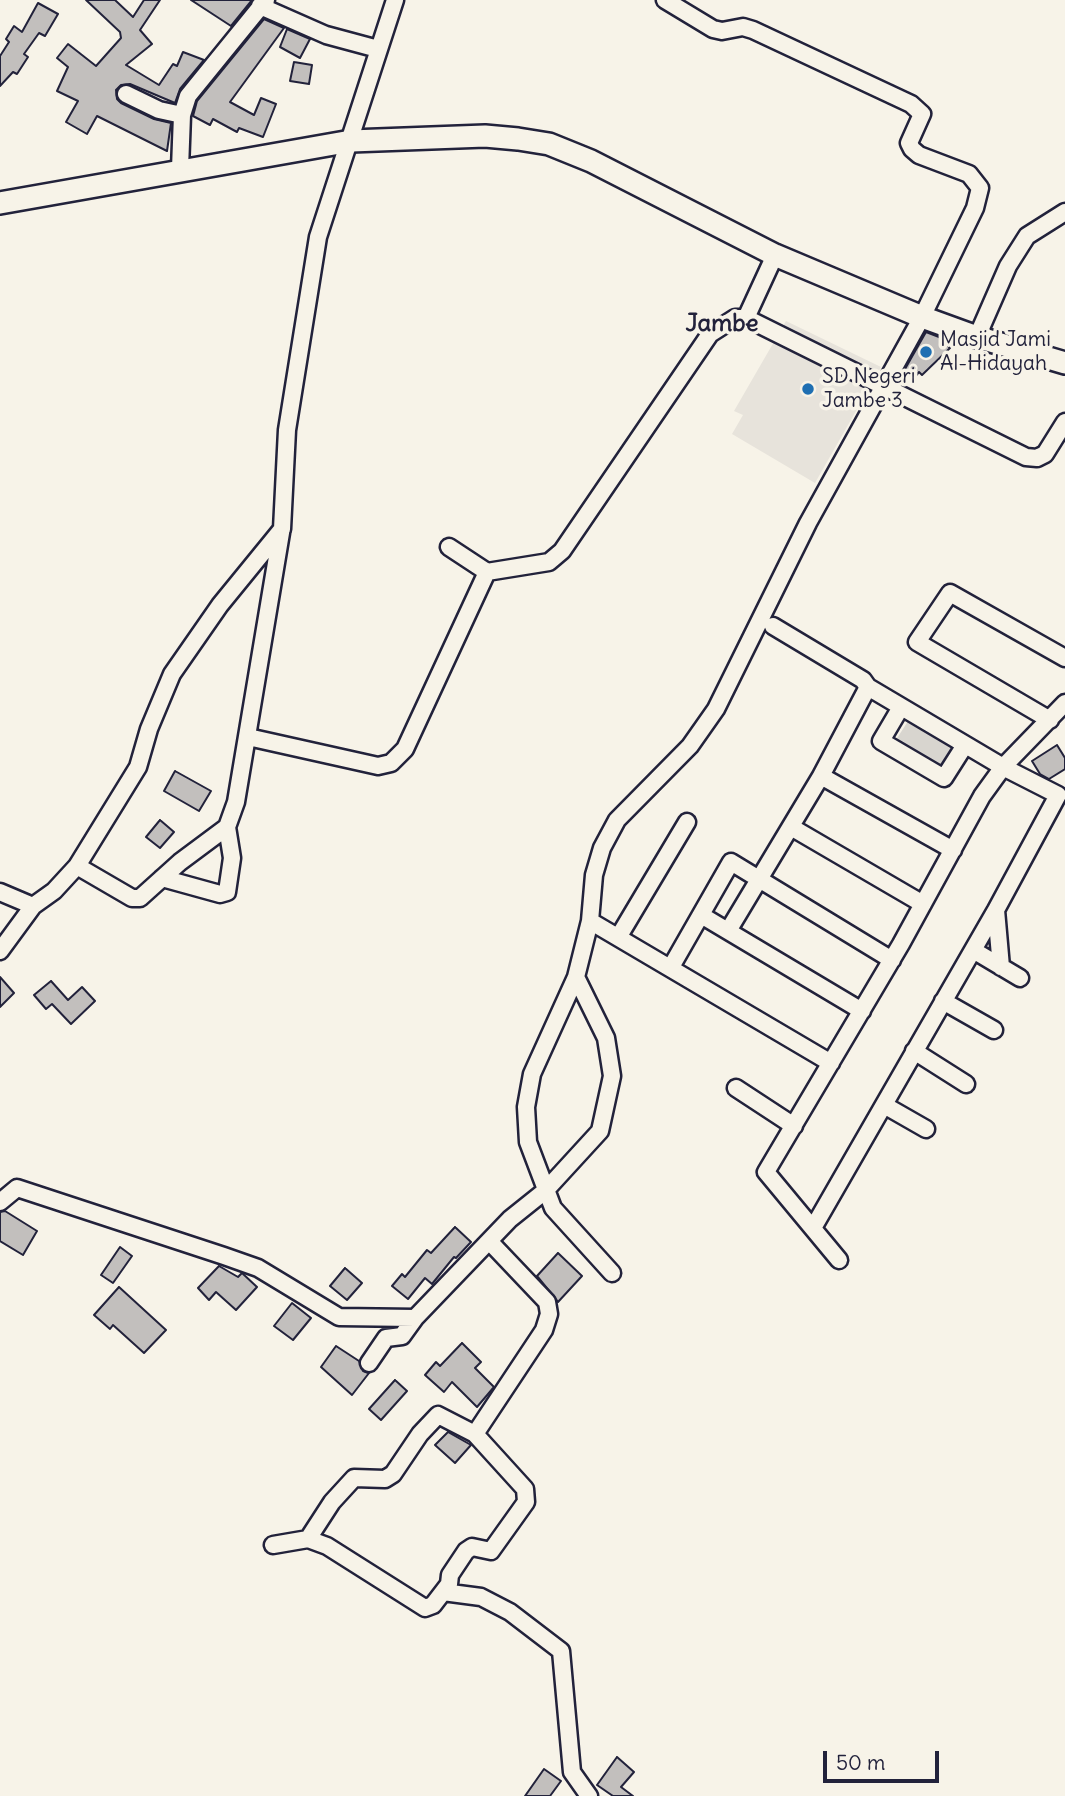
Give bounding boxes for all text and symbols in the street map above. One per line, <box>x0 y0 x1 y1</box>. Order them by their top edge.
district label: Jambe <box>685 310 759 338</box>
place label: Masjid Jami Al-Hidayah <box>940 327 1051 377</box>
marker: Masjid Jami Al-Hidayah <box>918 344 934 360</box>
place label: SD Negeri Jambe 3 <box>822 364 916 414</box>
marker: SD Negeri Jambe 3 <box>800 381 816 397</box>
scale bar <box>827 1736 942 1780</box>
text: 50 m <box>836 1749 885 1776</box>

